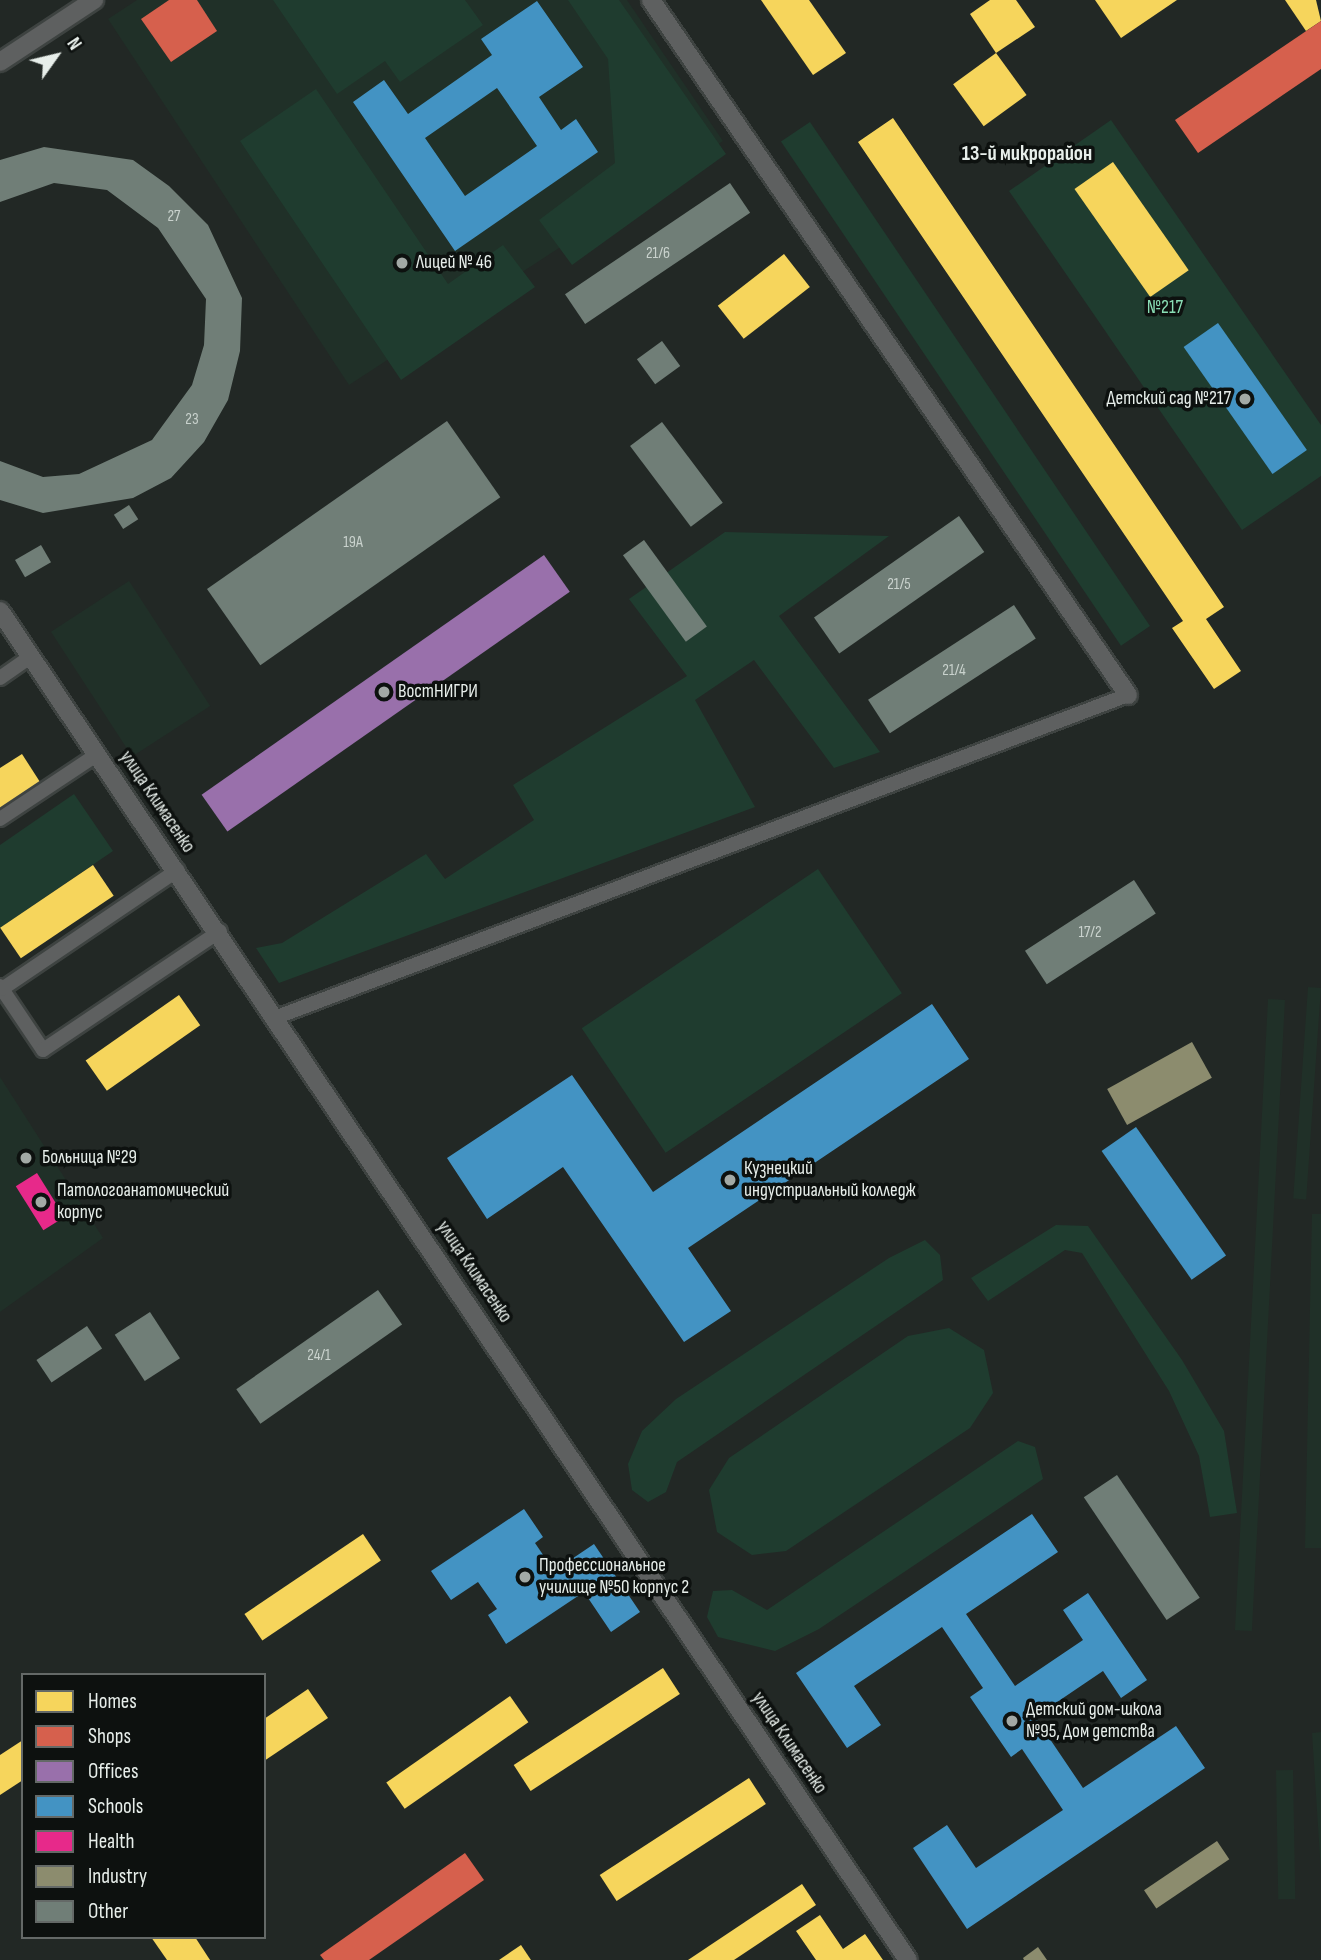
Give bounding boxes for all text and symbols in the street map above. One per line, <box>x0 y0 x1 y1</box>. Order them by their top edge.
north arrow <box>21 21 91 91</box>
text: N <box>61 33 86 55</box>
district label: 13-й микрорайон <box>962 141 1092 167</box>
house number: 27 <box>167 207 181 227</box>
house number: 21/6 <box>646 244 670 264</box>
place label: Лицей № 46 <box>416 252 492 274</box>
marker: Лицей № 46 <box>394 255 410 271</box>
park label: №217 <box>1147 297 1183 319</box>
place label: Детский сад №217 <box>1106 388 1231 410</box>
marker: Детский сад №217 <box>1237 391 1253 407</box>
house number: 23 <box>185 410 199 430</box>
house number: 19А <box>343 533 363 553</box>
house number: 21/5 <box>887 575 911 595</box>
house number: 21/4 <box>942 661 966 681</box>
place label: ВостНИГРИ <box>398 681 478 703</box>
marker: ВостНИГРИ <box>376 684 392 700</box>
street label: улица Климасенко <box>115 747 199 857</box>
house number: 17/2 <box>1078 923 1102 943</box>
place label: Больница №29 <box>42 1147 137 1169</box>
marker: Больница №29 <box>16 1148 36 1168</box>
place label: Кузнецкий индустриальный колледж <box>744 1158 916 1202</box>
marker: Кузнецкий индустриальный колледж <box>722 1172 738 1188</box>
place label: Патологоанатомический корпус <box>57 1180 229 1224</box>
marker: Патологоанатомический корпус <box>31 1192 51 1212</box>
street label: улица Климасенко <box>432 1217 516 1327</box>
house number: 24/1 <box>307 1346 331 1366</box>
place label: Профессиональное училище №50 корпус 2 <box>539 1555 689 1599</box>
marker: Профессиональное училище №50 корпус 2 <box>517 1569 533 1585</box>
legend <box>21 1673 266 1939</box>
street label: улица Климасенко <box>747 1688 831 1798</box>
text: Homes <box>88 1689 137 1714</box>
place label: Детский дом-школа №95, Дом детства <box>1026 1699 1162 1743</box>
marker: Детский дом-школа №95, Дом детства <box>1004 1713 1020 1729</box>
text: Shops <box>88 1724 131 1749</box>
text: Offices <box>88 1759 139 1784</box>
text: Schools <box>88 1794 143 1819</box>
text: Health <box>88 1829 135 1854</box>
text: Industry <box>88 1864 147 1889</box>
text: Other <box>88 1899 128 1924</box>

